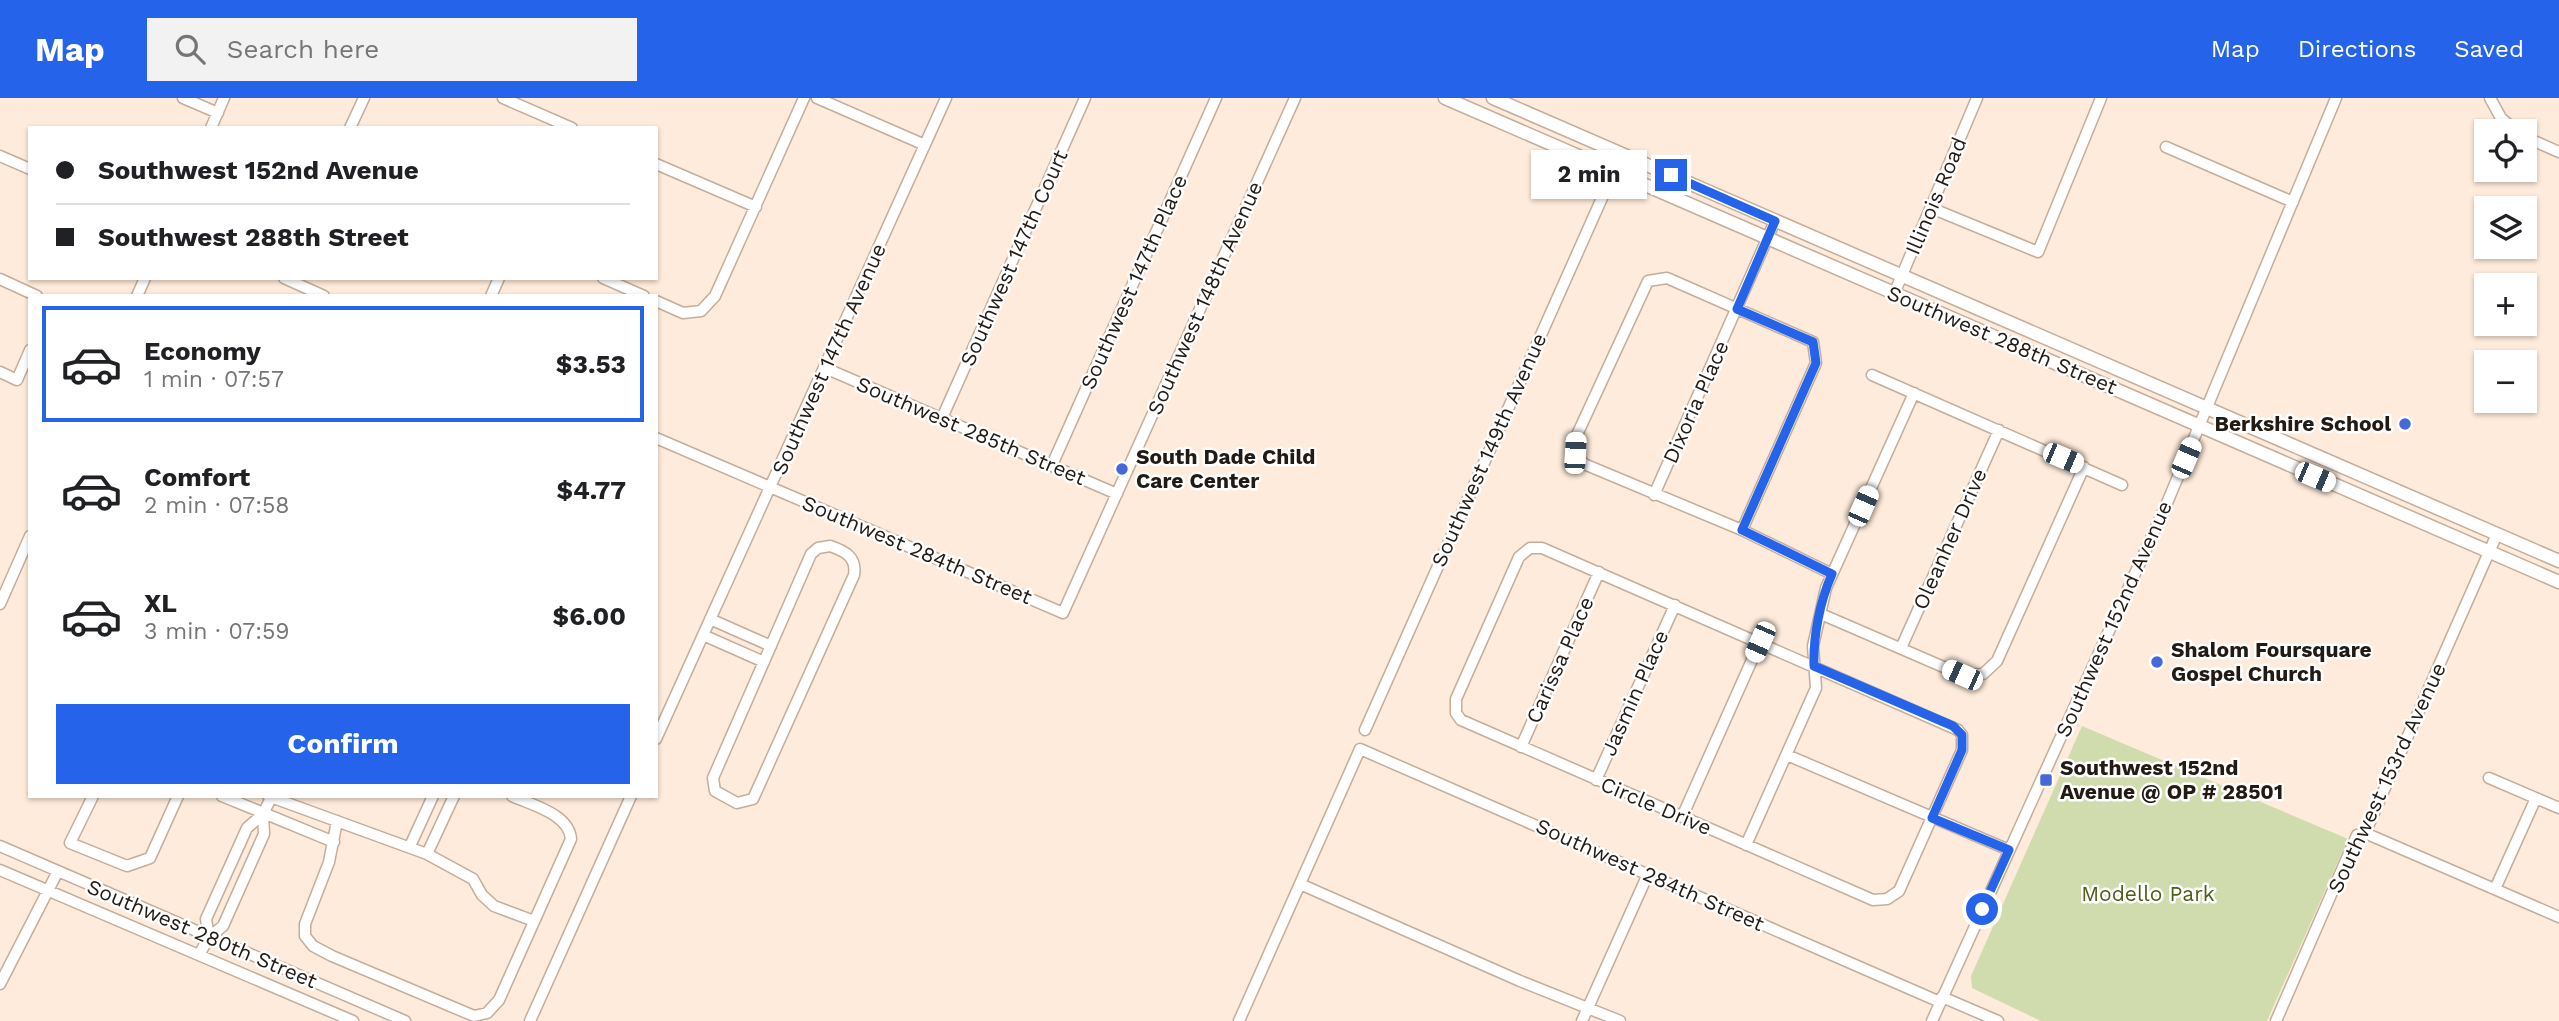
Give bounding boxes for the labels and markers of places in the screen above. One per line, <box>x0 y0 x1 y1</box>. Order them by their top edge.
place label: Berkshire School <box>2215 411 2391 436</box>
marker: Berkshire School <box>2397 416 2413 432</box>
place label: South Dade Child Care Center <box>1136 444 1315 493</box>
marker: South Dade Child Care Center <box>1114 461 1130 477</box>
place label: Shalom Foursquare Gospel Church <box>2171 637 2372 686</box>
marker: Shalom Foursquare Gospel Church <box>2149 654 2165 670</box>
place label: Southwest 152nd Avenue @ OP # 28501 <box>2060 755 2283 804</box>
marker: Southwest 152nd Avenue @ OP # 28501 <box>2038 772 2054 788</box>

